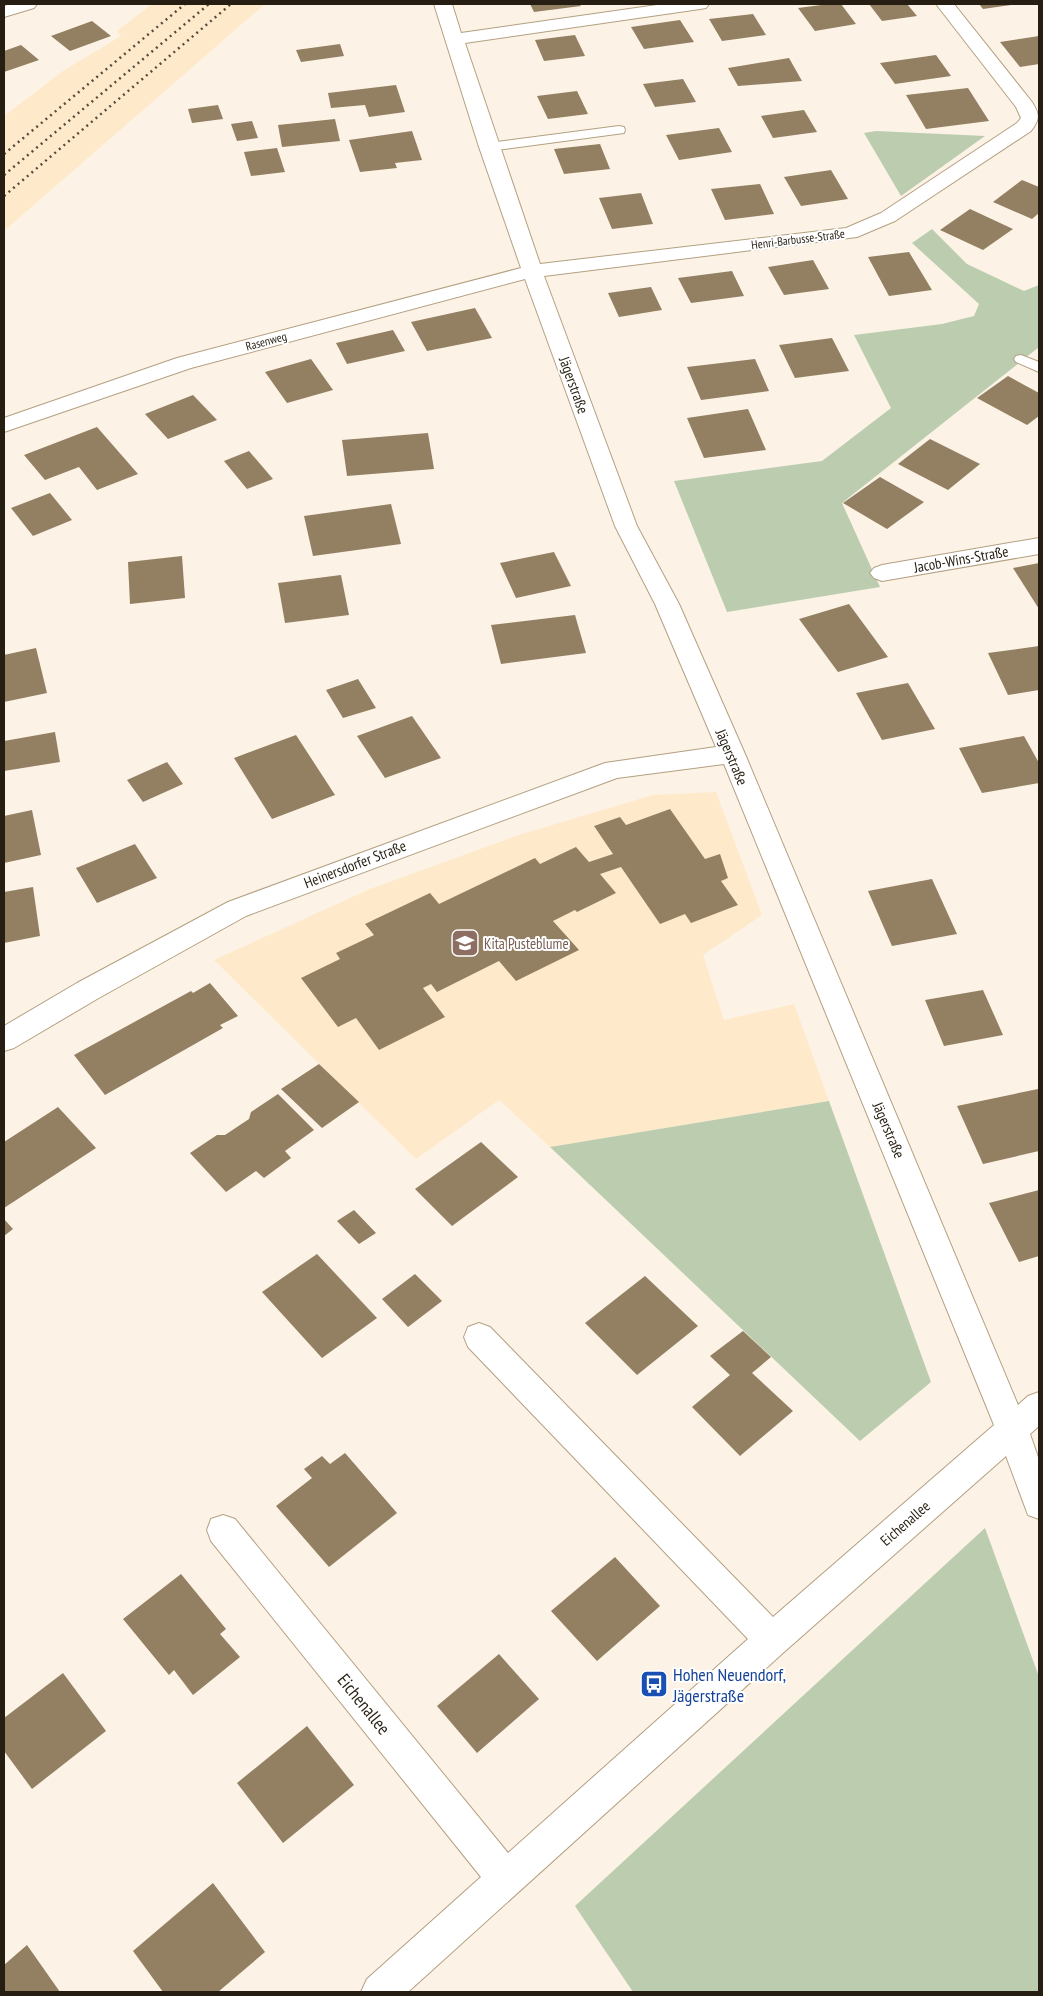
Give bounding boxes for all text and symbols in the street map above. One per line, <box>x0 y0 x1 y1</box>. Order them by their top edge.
street label: Henri-Barbusse-Straße <box>750 226 846 252</box>
street label: Rasenweg <box>244 328 288 354</box>
street label: Jägerstraße <box>555 353 593 416</box>
street label: Jacob-Wins-Straße <box>911 541 1010 577</box>
street label: Jägerstraße <box>711 725 752 788</box>
street label: Heinersdorfer Straße <box>301 836 409 892</box>
school or university icon: Kita Pusteblume <box>450 928 480 958</box>
place label: Kita Pusteblume <box>484 934 569 953</box>
street label: Jägerstraße <box>868 1098 909 1161</box>
street label: Eichenallee <box>876 1496 934 1550</box>
place label: Hohen Neuendorf, Jägerstraße <box>672 1663 786 1707</box>
street label: Eichenallee <box>333 1669 395 1739</box>
bus stop icon: Hohen Neuendorf, Jägerstraße <box>639 1669 669 1699</box>

